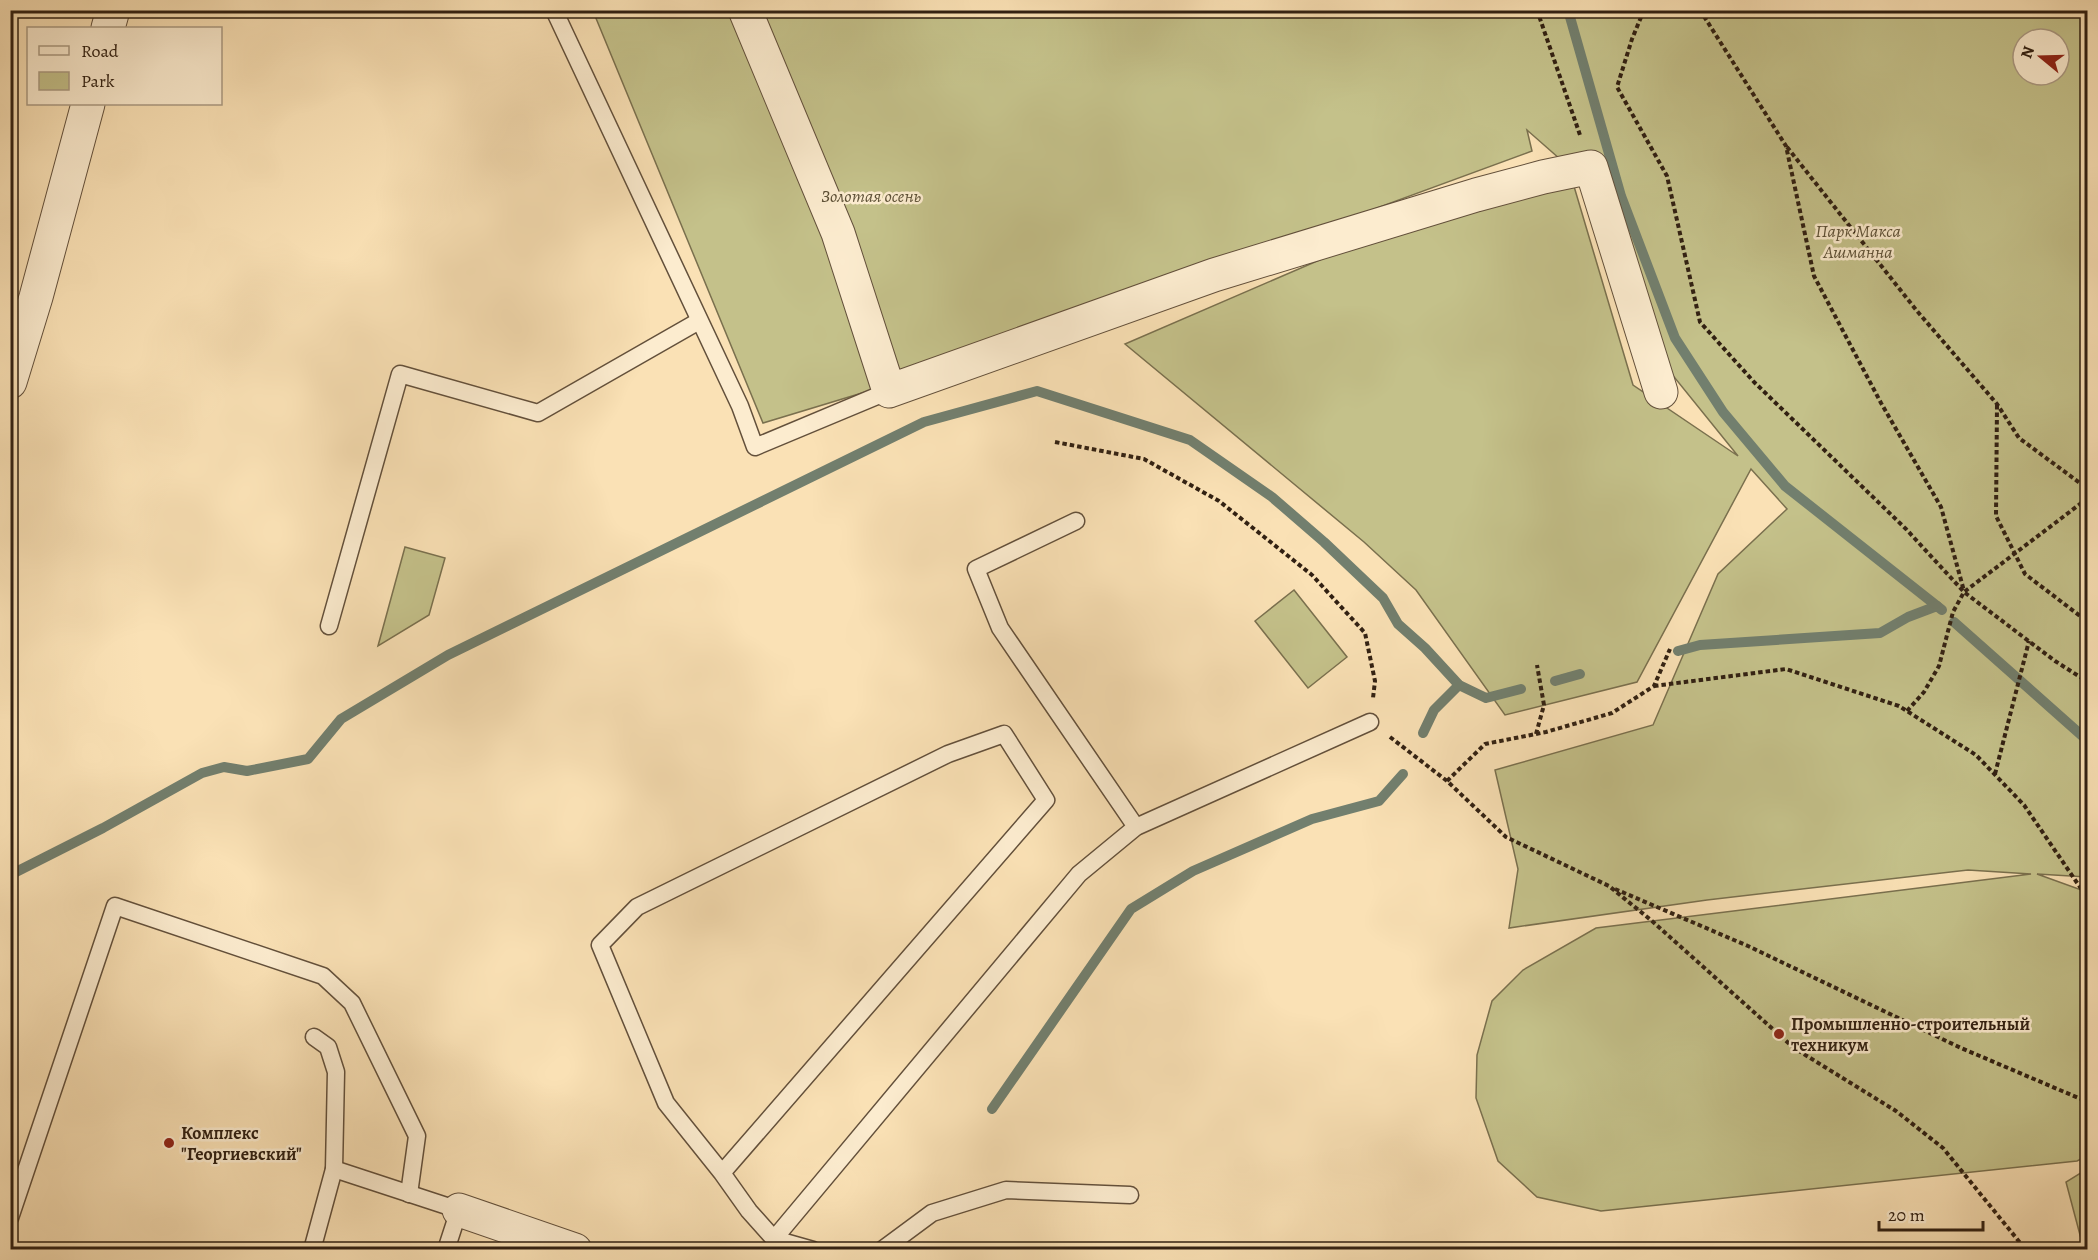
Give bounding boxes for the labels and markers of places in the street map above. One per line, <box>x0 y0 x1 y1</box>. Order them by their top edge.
place label: Промышленно-строительный техникум <box>1791 1012 2030 1057</box>
marker: Промышленно-строительный техникум <box>1772 1027 1786 1041</box>
place label: Комплекс "Георгиевский" <box>181 1121 302 1166</box>
marker: Комплекс "Георгиевский" <box>162 1136 176 1150</box>

